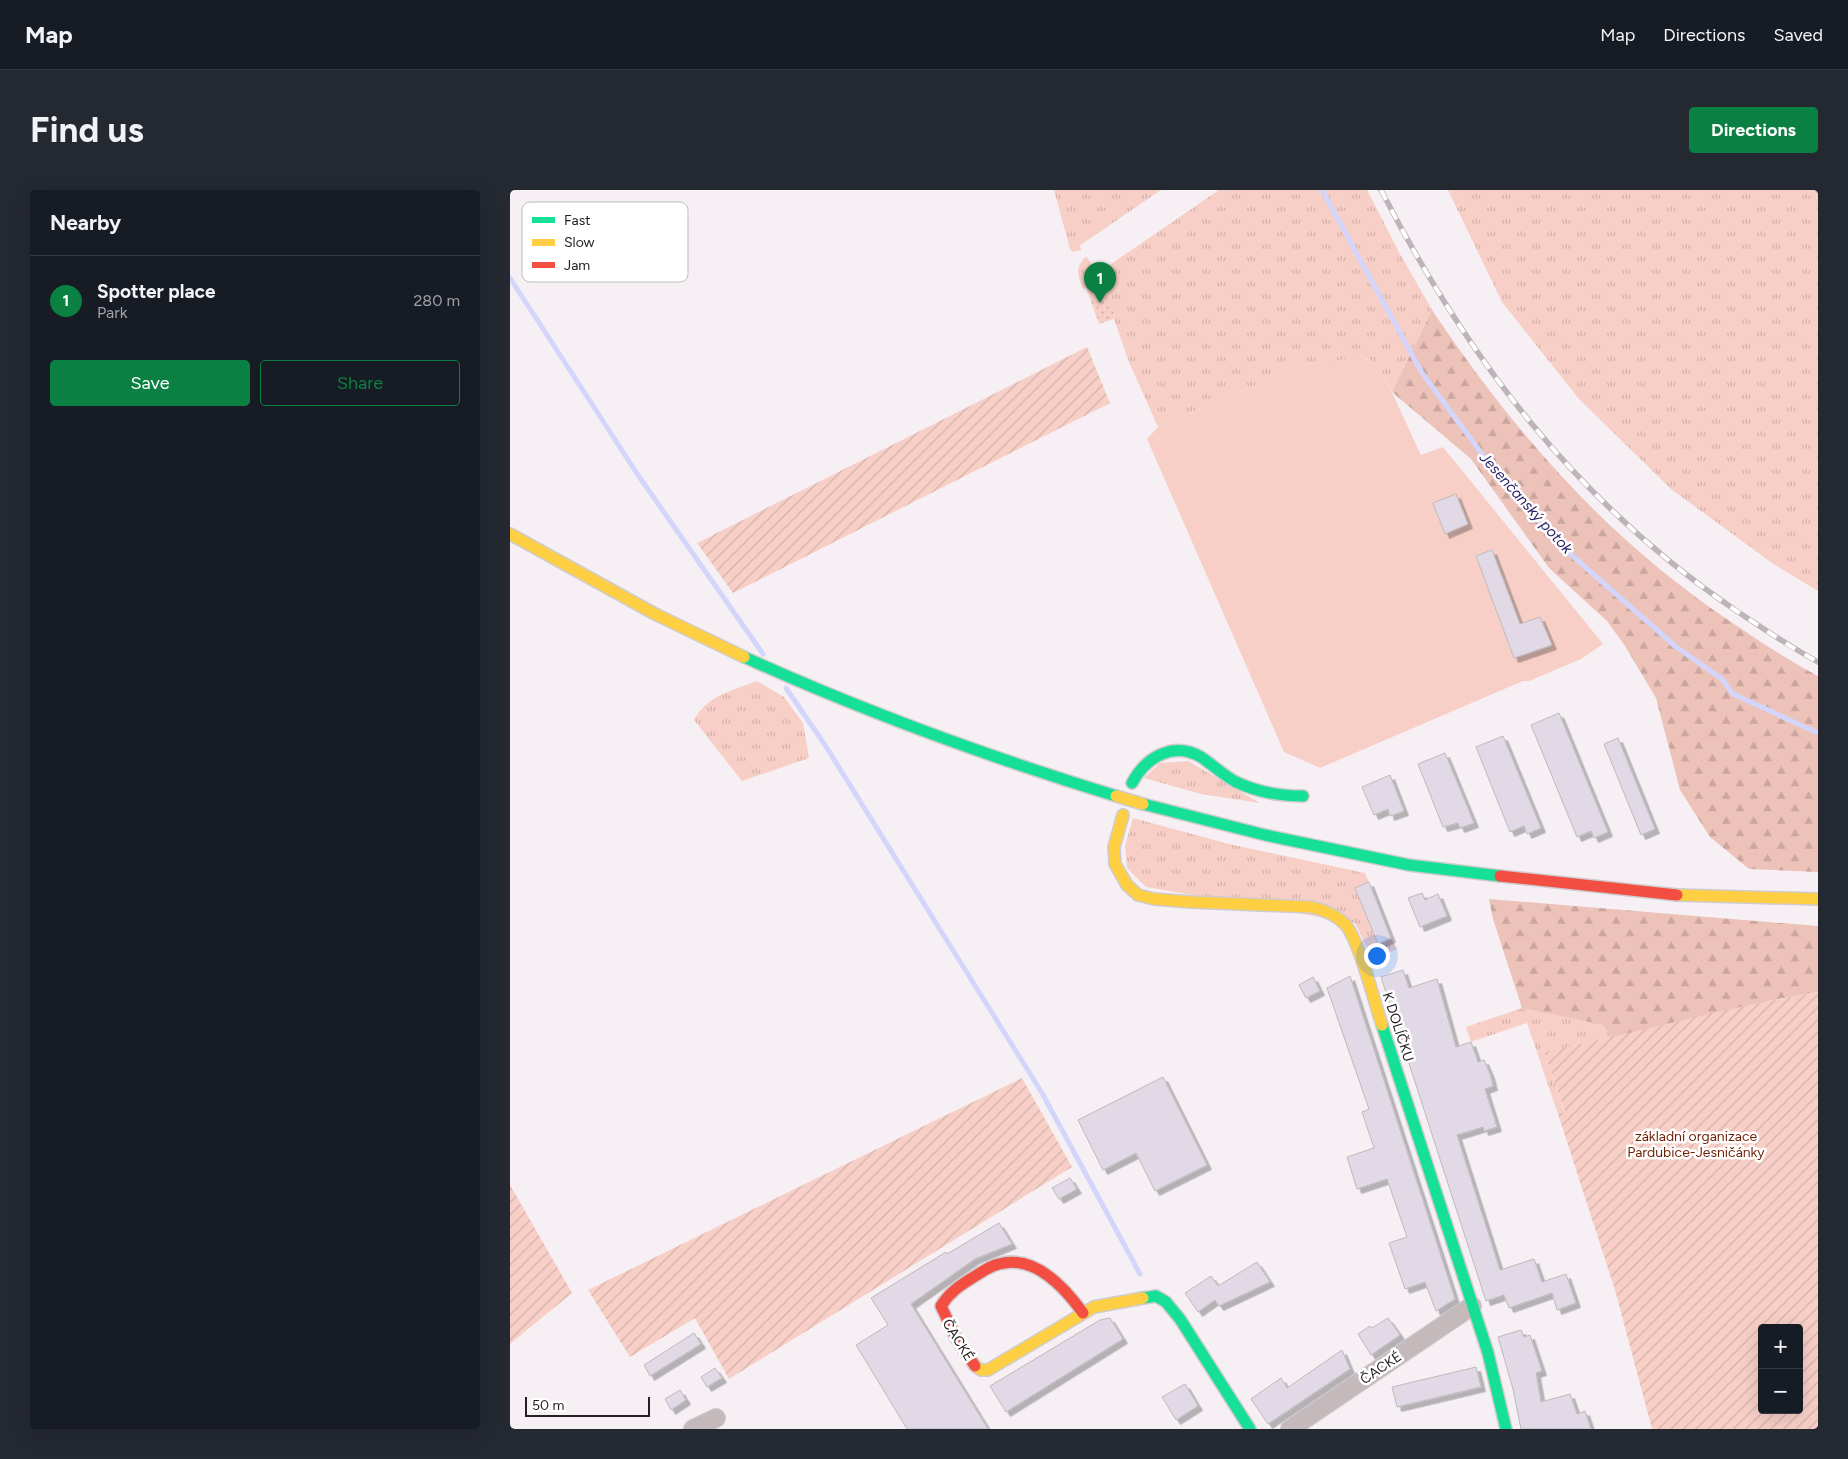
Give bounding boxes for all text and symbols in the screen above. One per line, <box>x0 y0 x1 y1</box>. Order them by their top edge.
text: Map <box>25 20 73 49</box>
text: Map <box>1600 24 1635 46</box>
text: Directions <box>1663 24 1745 46</box>
text: Saved <box>1773 24 1823 46</box>
button: Directions <box>1689 107 1818 153</box>
text: Find us <box>30 109 144 151</box>
legend <box>522 202 688 282</box>
text: Nearby <box>50 210 121 235</box>
text: Fast <box>564 212 590 229</box>
text: Slow <box>564 234 595 251</box>
text: Jam <box>564 257 590 274</box>
pin: 1 <box>1084 262 1116 303</box>
text: Spotter place <box>97 280 215 303</box>
text: 1 <box>63 291 69 310</box>
text: 280 m <box>413 291 460 310</box>
text: Park <box>97 303 127 322</box>
button: Save <box>50 360 250 406</box>
button: Share <box>260 360 460 406</box>
water label: Jesenčanský potok <box>1475 448 1577 558</box>
your location <box>1364 943 1390 969</box>
street label: K DOLÍČKU <box>1379 990 1417 1064</box>
park label: základní organizace Pardubice-Jesničánky <box>1627 1128 1765 1161</box>
street label: ČACKÉ <box>939 1316 977 1364</box>
map controls <box>1758 1324 1803 1414</box>
button: + <box>1758 1324 1803 1369</box>
street label: ČACKÉ <box>1357 1348 1405 1388</box>
button: − <box>1758 1369 1803 1414</box>
scale bar <box>525 1394 650 1417</box>
text: 50 m <box>532 1397 564 1414</box>

